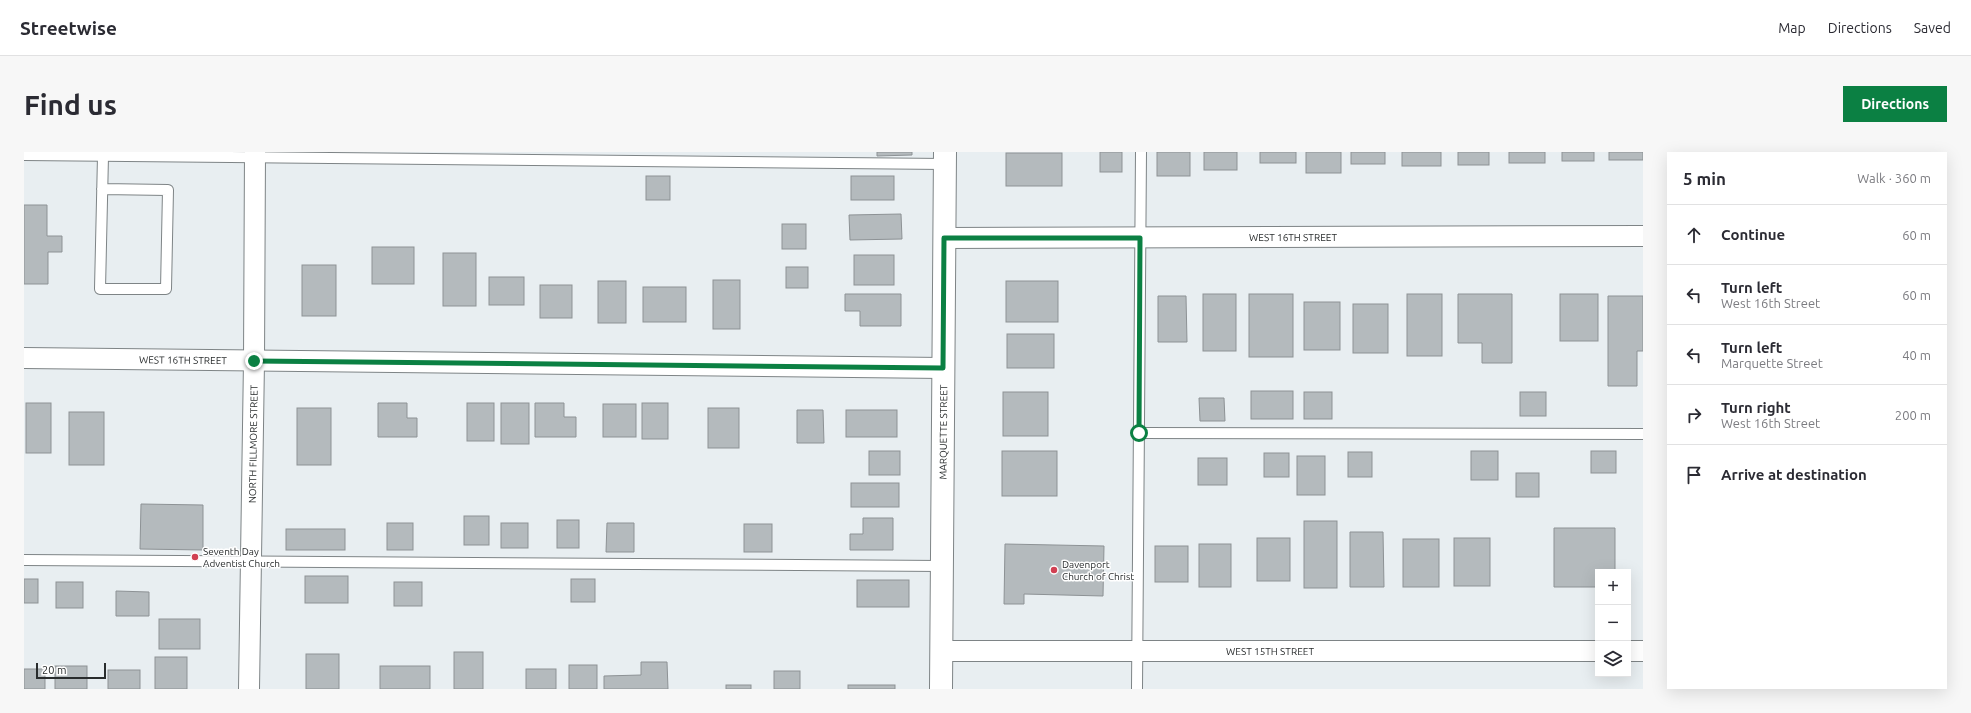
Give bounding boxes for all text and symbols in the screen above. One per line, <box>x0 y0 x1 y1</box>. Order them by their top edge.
text: Streetwise <box>20 17 117 39</box>
text: Map <box>1778 20 1806 36</box>
text: Directions <box>1828 20 1892 36</box>
text: Saved <box>1914 20 1951 36</box>
button: Directions <box>1843 86 1947 122</box>
text: Find us <box>24 89 117 120</box>
text: 5 min <box>1683 169 1726 188</box>
text: Walk · 360 m <box>1857 171 1931 185</box>
icon: ahead <box>1683 224 1705 246</box>
text: Continue <box>1721 226 1785 243</box>
text: 60 m <box>1902 228 1931 242</box>
street label: WEST 16TH STREET <box>1249 232 1337 243</box>
text: Turn left <box>1721 279 1782 296</box>
icon: left <box>1683 284 1705 306</box>
text: 60 m <box>1902 288 1931 302</box>
text: West 16th Street <box>1721 296 1820 310</box>
text: Turn left <box>1721 339 1782 356</box>
icon: left <box>1683 344 1705 366</box>
text: 40 m <box>1902 348 1931 362</box>
route end <box>245 352 263 370</box>
street label: WEST 16TH STREET <box>139 354 227 366</box>
text: Marquette Street <box>1721 356 1823 370</box>
street label: NORTH FILLMORE STREET <box>247 384 260 503</box>
street label: MARQUETTE STREET <box>938 384 949 479</box>
text: Turn right <box>1721 399 1791 416</box>
icon: right <box>1683 404 1705 426</box>
text: 200 m <box>1895 408 1931 422</box>
text: West 16th Street <box>1721 416 1820 430</box>
route start <box>1130 424 1148 442</box>
icon: arrive <box>1683 464 1705 486</box>
text: Arrive at destination <box>1721 466 1867 483</box>
place label: Seventh Day Adventist Church <box>203 546 280 569</box>
marker: Seventh Day Adventist Church <box>190 552 200 562</box>
place label: Davenport Church of Christ <box>1062 559 1134 582</box>
marker: Davenport Church of Christ <box>1049 565 1059 575</box>
map controls <box>1595 569 1631 677</box>
button: + <box>1595 569 1631 605</box>
button: − <box>1595 605 1631 641</box>
button: layers <box>1595 641 1631 677</box>
street label: WEST 15TH STREET <box>1226 646 1314 657</box>
scale bar <box>36 661 106 680</box>
text: 20 m <box>42 664 66 676</box>

